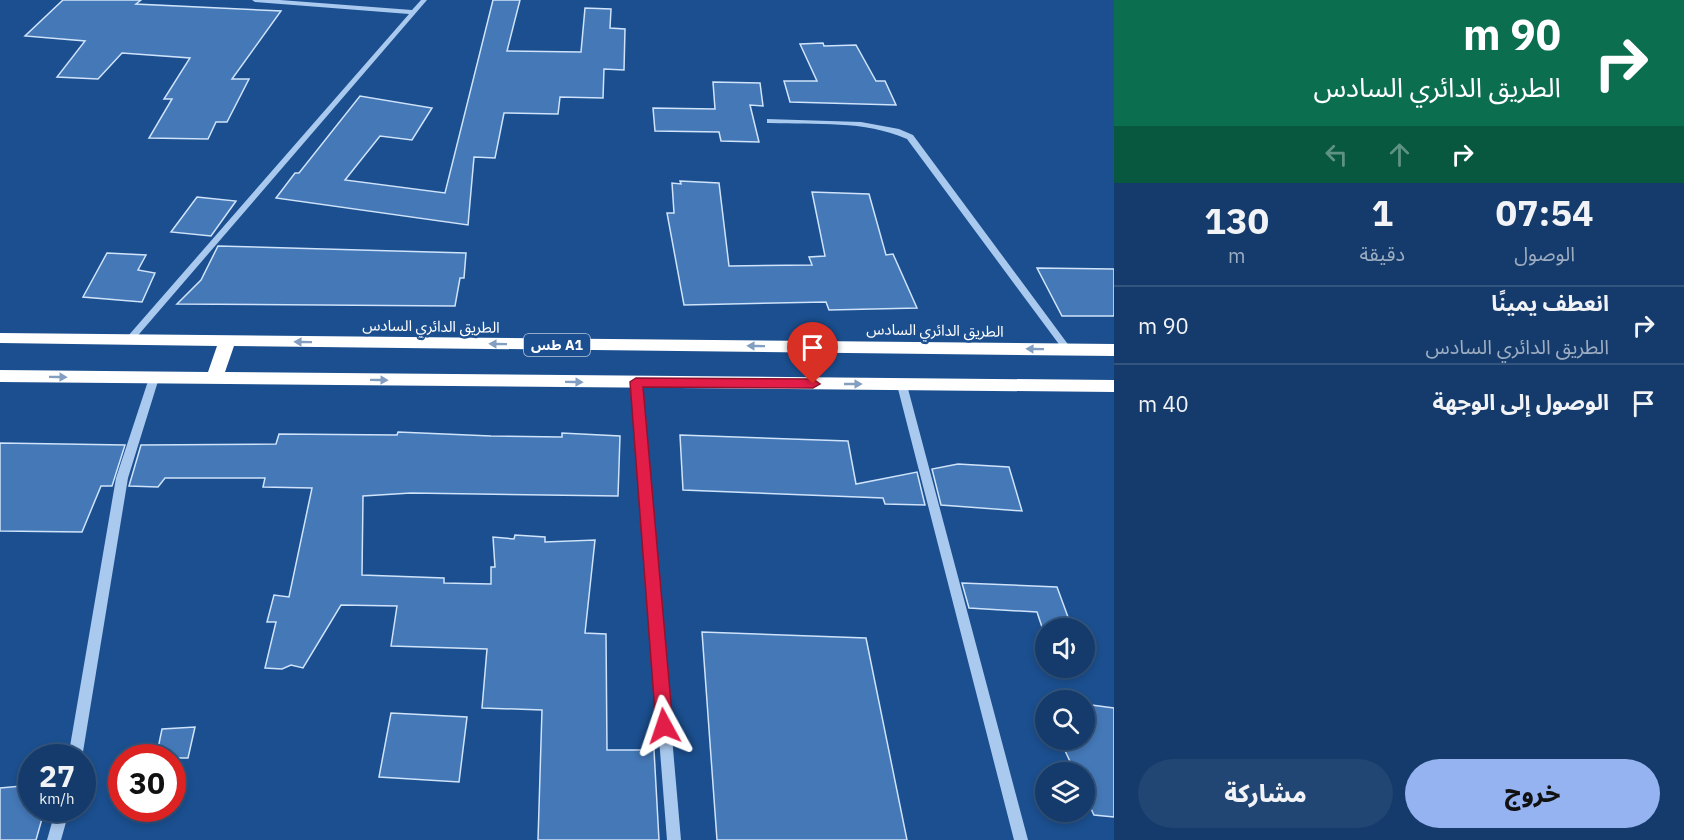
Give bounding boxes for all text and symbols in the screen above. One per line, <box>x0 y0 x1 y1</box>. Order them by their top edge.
text: 90 m <box>1463 7 1561 62</box>
icon: right <box>1582 24 1660 102</box>
text: الطريق الدائري السادس <box>1313 69 1561 104</box>
icon: left <box>1320 138 1353 171</box>
icon: ahead <box>1383 138 1416 171</box>
icon: right <box>1446 138 1479 171</box>
text: 1 <box>1371 189 1393 236</box>
text: 07:54 <box>1495 189 1594 236</box>
text: 130 <box>1204 197 1269 244</box>
text: دقيقة <box>1360 240 1405 267</box>
text: الوصول <box>1514 240 1575 267</box>
text: m <box>1228 242 1246 269</box>
text: انعطف يمينًا <box>1491 288 1609 317</box>
icon: right <box>1627 309 1660 342</box>
text: 90 m <box>1138 311 1189 340</box>
street label: الطريق الدائري السادس <box>362 315 500 339</box>
street label: الطريق الدائري السادس <box>866 319 1004 343</box>
pin <box>787 322 838 384</box>
icon: arrive <box>796 331 829 364</box>
text: الطريق الدائري السادس <box>1426 333 1609 360</box>
road number: طس A1 <box>524 334 590 356</box>
one-way arrow <box>293 337 312 347</box>
one-way arrow <box>488 339 507 349</box>
one-way arrow <box>746 342 765 351</box>
one-way arrow <box>1025 344 1044 354</box>
one-way arrow <box>49 372 68 381</box>
one-way arrow <box>370 375 389 385</box>
one-way arrow <box>565 377 584 387</box>
one-way arrow <box>844 379 863 389</box>
text: الوصول إلى الوجهة <box>1432 387 1609 416</box>
icon: arrive <box>1627 387 1660 420</box>
text: 40 m <box>1138 389 1189 418</box>
map controls <box>1035 618 1095 822</box>
button: sound <box>1035 618 1095 678</box>
button: search <box>1035 690 1095 750</box>
position arrow <box>632 694 696 758</box>
speed limit sign: 30 <box>108 744 186 822</box>
text: 27 <box>39 756 75 795</box>
button: مشاركة <box>1138 759 1393 828</box>
button: خروج <box>1405 759 1660 828</box>
button: layers <box>1035 762 1095 822</box>
text: km/h <box>39 789 75 808</box>

